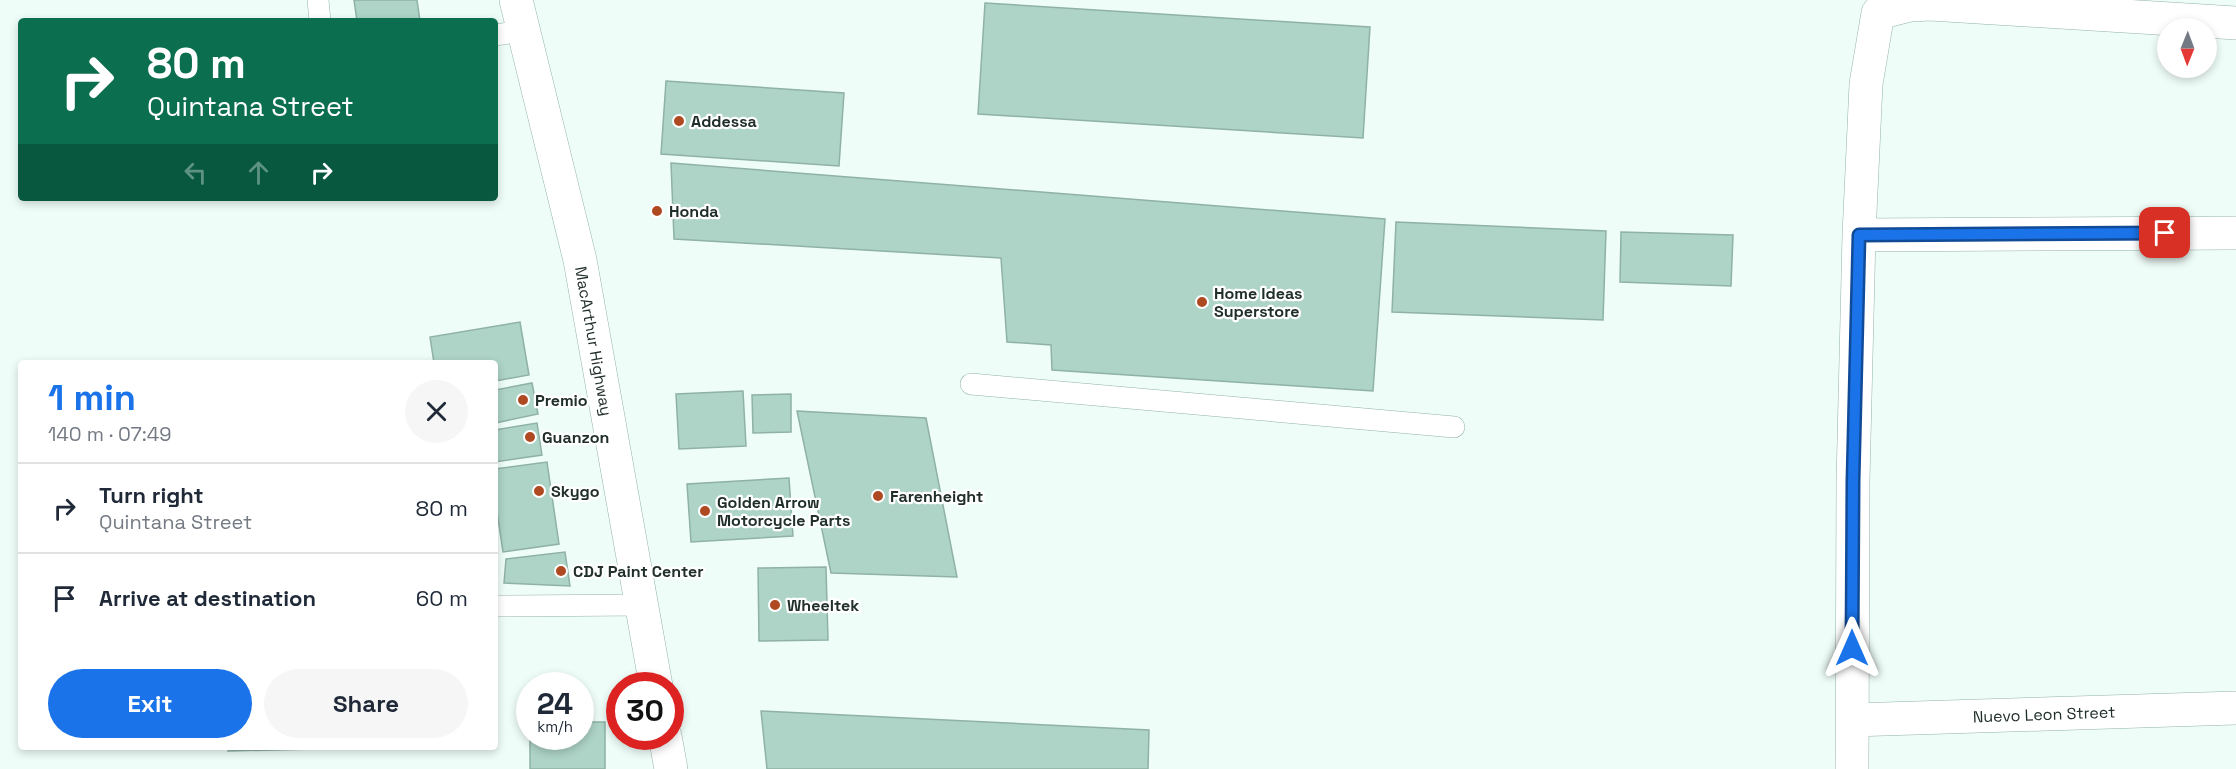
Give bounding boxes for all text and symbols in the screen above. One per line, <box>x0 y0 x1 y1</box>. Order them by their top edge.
north arrow <box>2157 18 2217 78</box>
map controls <box>2157 18 2217 78</box>
text: 80 m <box>147 37 246 90</box>
icon: right <box>48 42 126 120</box>
text: Quintana Street <box>147 89 354 124</box>
place label: Addessa <box>691 111 757 132</box>
marker: Addessa <box>672 114 686 128</box>
icon: left <box>179 156 212 189</box>
icon: ahead <box>242 156 275 189</box>
icon: right <box>305 156 338 189</box>
place label: Honda <box>669 201 719 222</box>
marker: Honda <box>650 204 664 218</box>
pin <box>2139 207 2190 258</box>
icon: arrive <box>2148 216 2181 249</box>
street label: MacArthur Highway <box>570 265 617 417</box>
place label: Home Ideas Superstore <box>1214 283 1302 322</box>
marker: Home Ideas Superstore <box>1195 295 1209 309</box>
text: 1 min <box>48 375 136 421</box>
button: close <box>405 380 468 443</box>
place label: Premio <box>535 390 588 411</box>
marker: Premio <box>516 393 530 407</box>
text: 140 m · 07:49 <box>48 421 172 447</box>
place label: Guanzon <box>542 427 609 448</box>
marker: Guanzon <box>523 430 537 444</box>
text: Turn right <box>99 481 204 509</box>
place label: Skygo <box>551 481 600 502</box>
marker: Skygo <box>532 484 546 498</box>
place label: Farenheight <box>890 486 983 507</box>
marker: Farenheight <box>871 489 885 503</box>
icon: right <box>48 492 81 525</box>
place label: Golden Arrow Motorcycle Parts <box>717 492 850 531</box>
text: 80 m <box>416 494 468 522</box>
marker: Golden Arrow Motorcycle Parts <box>698 504 712 518</box>
text: Quintana Street <box>99 509 252 535</box>
place label: CDJ Paint Center <box>573 561 704 582</box>
marker: CDJ Paint Center <box>554 564 568 578</box>
icon: arrive <box>48 582 81 615</box>
text: Arrive at destination <box>99 584 316 612</box>
text: 60 m <box>416 584 468 612</box>
place label: Wheeltek <box>787 595 859 616</box>
marker: Wheeltek <box>768 598 782 612</box>
position arrow <box>1820 616 1884 680</box>
button: Exit <box>48 669 252 738</box>
button: Share <box>264 669 468 738</box>
speed limit sign: 30 <box>606 672 684 750</box>
text: 24 <box>537 684 573 723</box>
street label: Nuevo Leon Street <box>1972 702 2116 727</box>
text: km/h <box>537 717 573 736</box>

